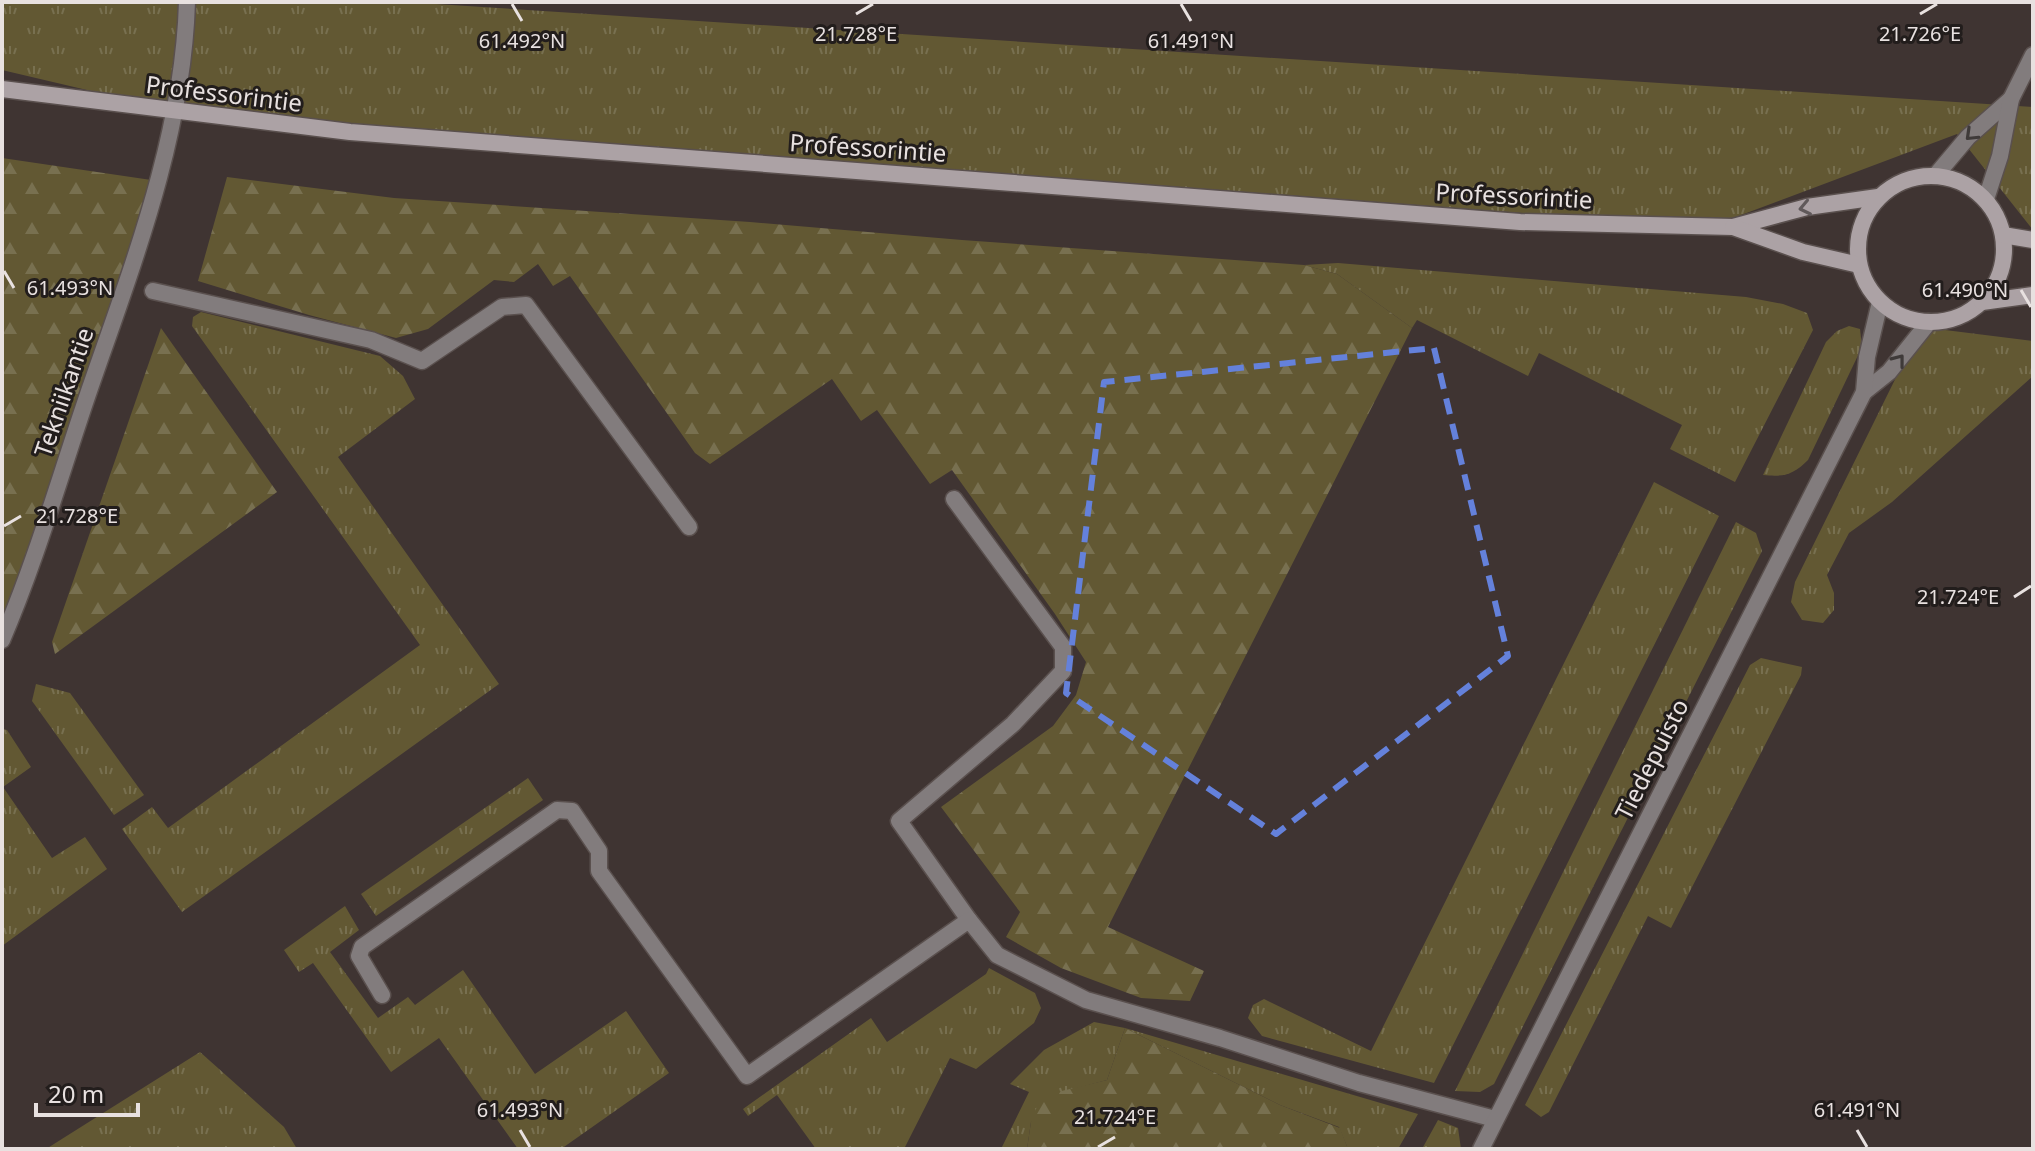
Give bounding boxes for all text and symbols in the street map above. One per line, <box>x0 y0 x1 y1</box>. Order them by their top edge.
text: 21.728°E <box>815 20 897 47</box>
text: 21.726°E <box>1879 20 1961 47</box>
text: 61.492°N <box>479 27 565 54</box>
text: 61.491°N <box>1148 27 1234 54</box>
street label: Professorintie <box>144 67 304 119</box>
street label: Professorintie <box>788 125 948 169</box>
one-way arrow <box>1966 126 1980 140</box>
street label: Professorintie <box>1435 174 1593 216</box>
one-way arrow <box>1799 199 1812 216</box>
text: 61.493°N <box>27 274 113 301</box>
text: 61.490°N <box>1922 276 2008 303</box>
street label: Tekniikantie <box>25 323 101 461</box>
one-way arrow <box>1889 355 1904 369</box>
text: 21.728°E <box>36 502 118 529</box>
text: 21.724°E <box>1917 583 1999 610</box>
street label: Tiedepuisto <box>1606 693 1696 825</box>
scale bar <box>36 1067 138 1117</box>
text: 20 m <box>48 1077 104 1110</box>
text: 61.493°N <box>477 1096 563 1123</box>
text: 61.491°N <box>1814 1096 1900 1123</box>
text: 21.724°E <box>1074 1103 1156 1130</box>

